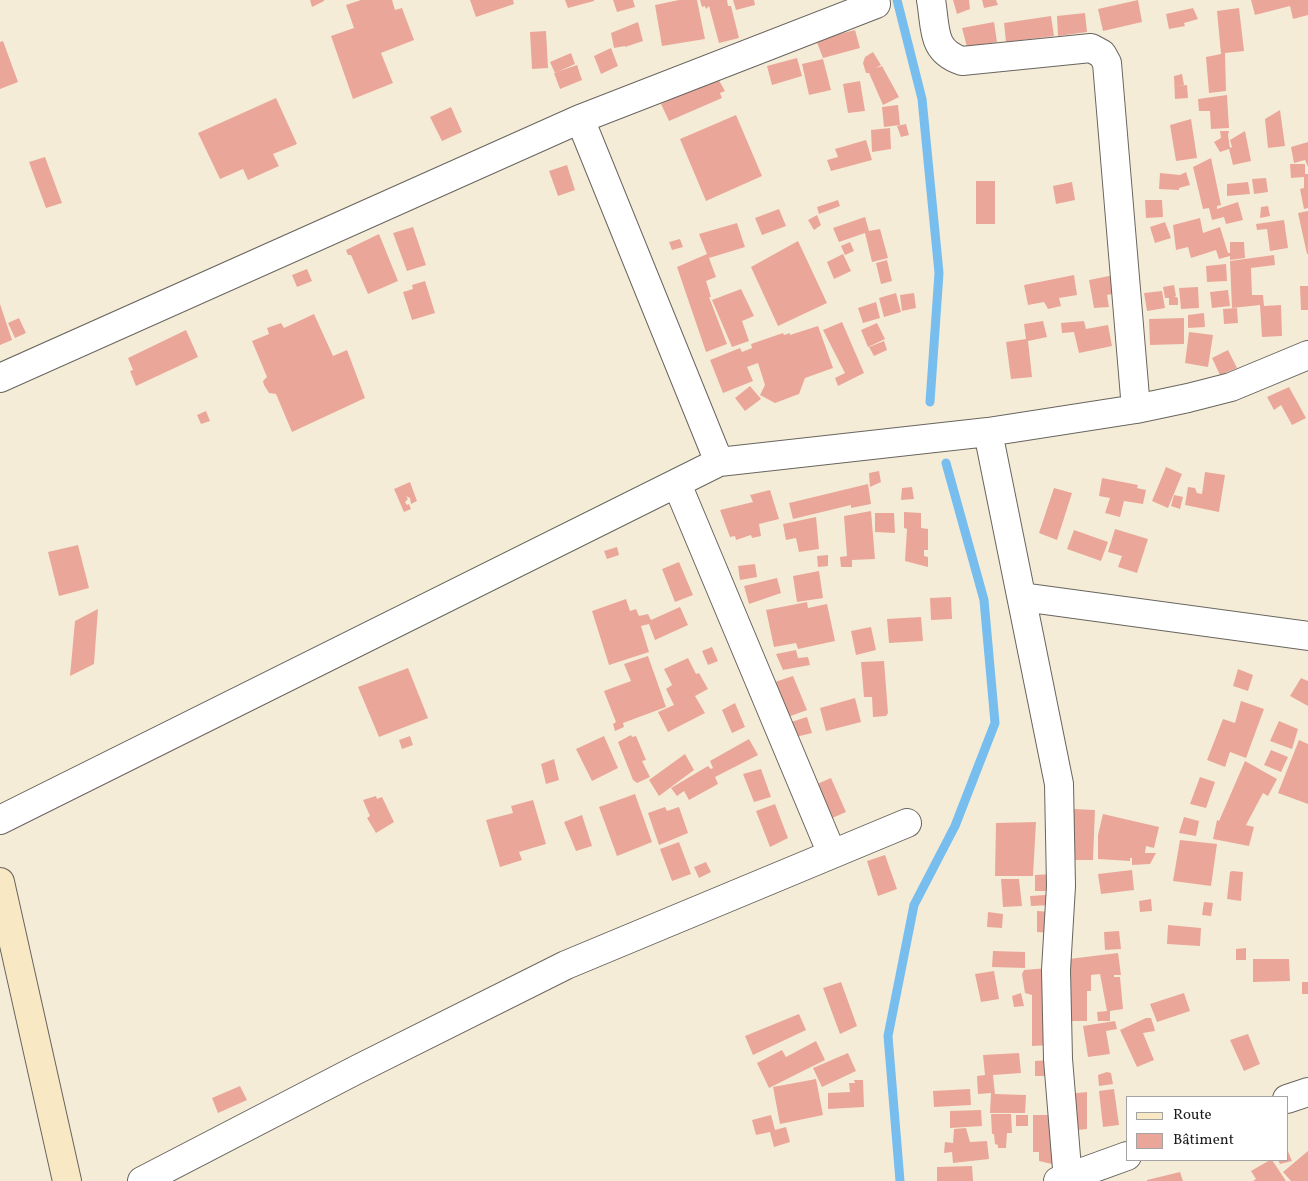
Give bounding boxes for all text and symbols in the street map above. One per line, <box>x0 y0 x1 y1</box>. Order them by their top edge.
legend <box>1126 1096 1288 1161</box>
text: Route <box>1173 1105 1212 1126</box>
text: Bâtiment <box>1173 1130 1234 1151</box>

